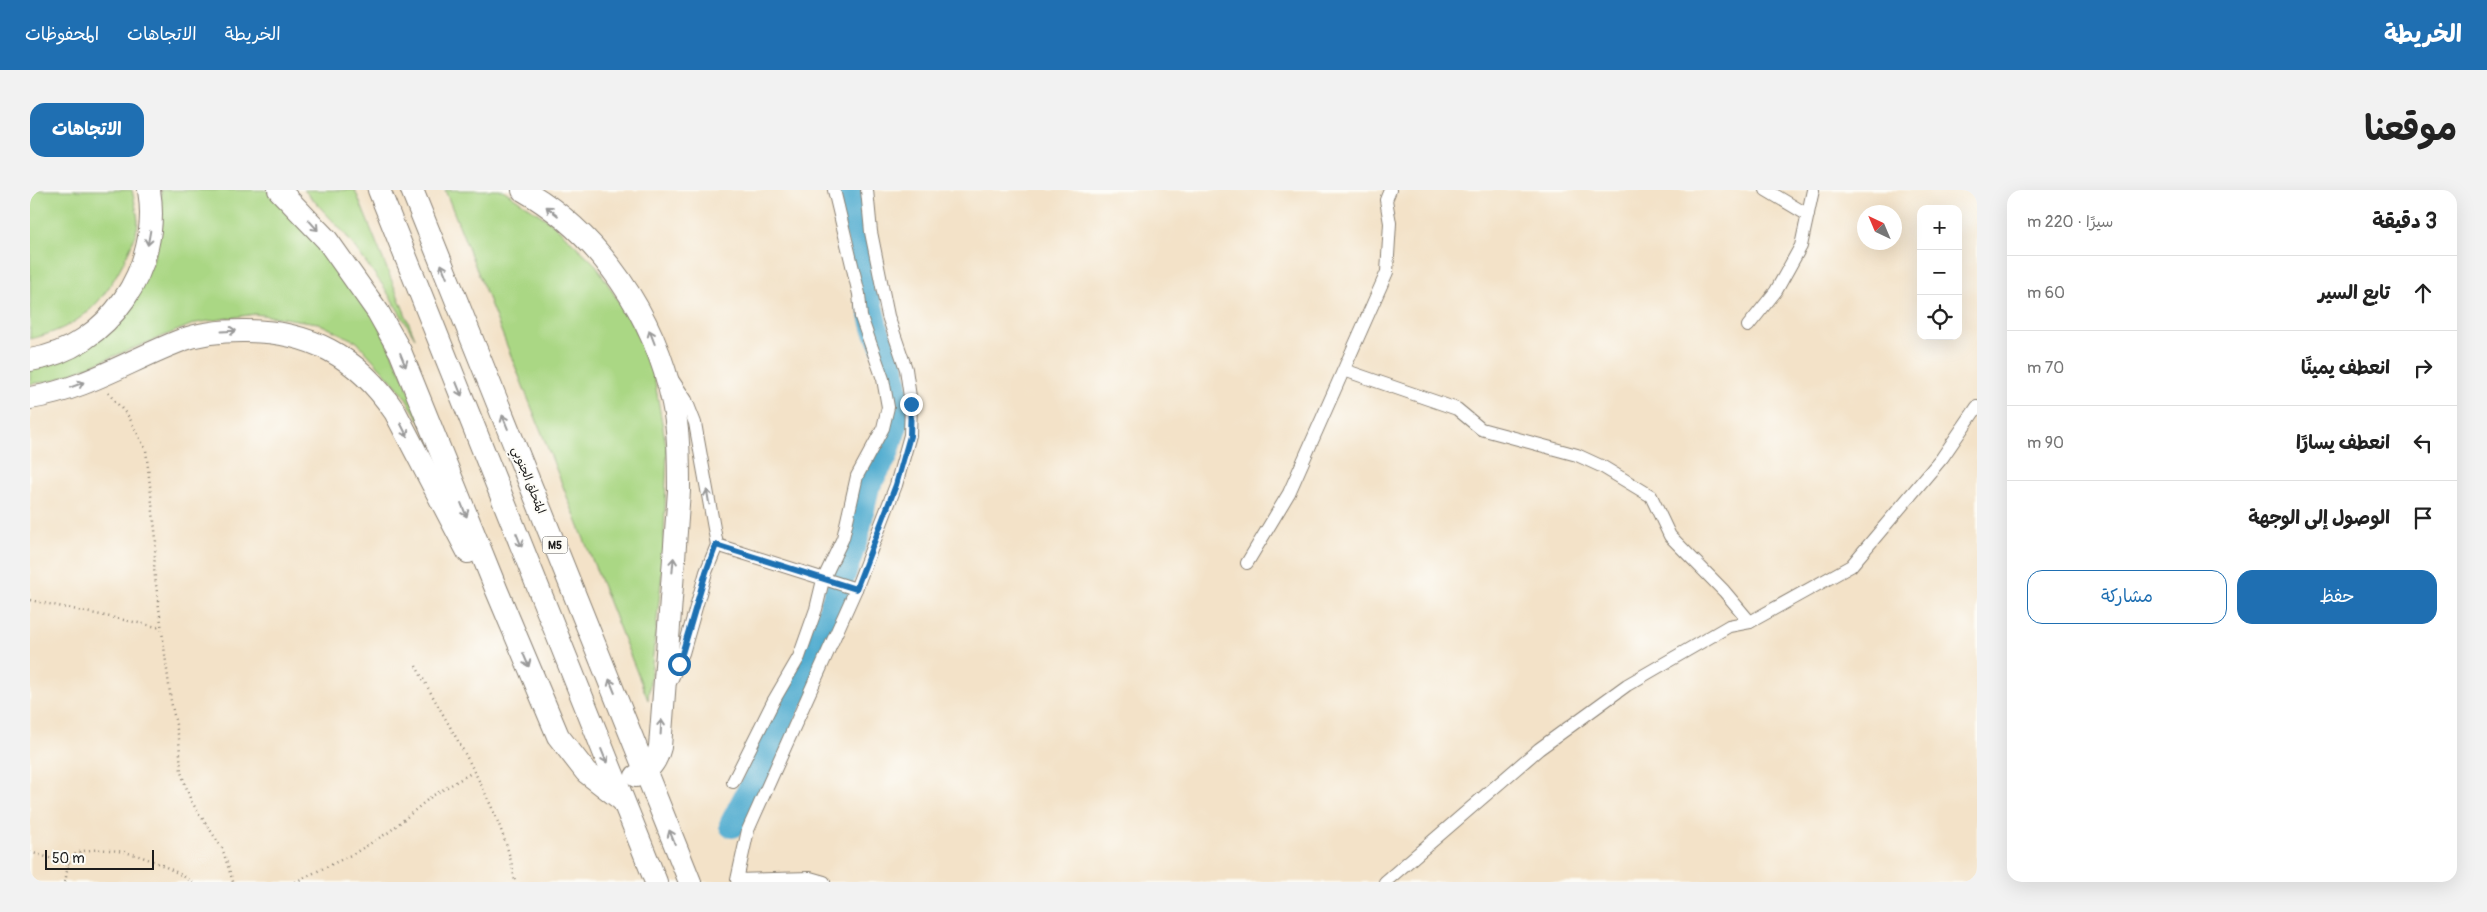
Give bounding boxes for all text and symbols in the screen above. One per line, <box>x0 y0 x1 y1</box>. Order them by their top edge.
text: الخريطة <box>2384 20 2462 49</box>
text: المحفوظات <box>25 23 99 46</box>
text: الاتجاهات <box>127 23 197 46</box>
text: الخريطة <box>225 23 281 46</box>
button: الاتجاهات <box>30 103 144 157</box>
text: موقعنا <box>2364 107 2457 151</box>
one-way arrow <box>546 205 559 216</box>
north arrow <box>1857 205 1902 250</box>
map controls <box>1917 205 1962 340</box>
button: + <box>1917 205 1962 250</box>
text: 3 دقيقة <box>2372 208 2437 235</box>
text: سيرًا · 220 m <box>2027 212 2113 232</box>
one-way arrow <box>308 218 319 231</box>
one-way arrow <box>144 230 154 246</box>
button: − <box>1917 250 1962 295</box>
one-way arrow <box>439 264 449 279</box>
icon: ahead <box>2409 279 2437 307</box>
text: تابع السير <box>2318 281 2390 305</box>
text: 60 m <box>2027 283 2065 303</box>
button: locate <box>1917 295 1962 340</box>
one-way arrow <box>221 327 237 336</box>
one-way arrow <box>647 330 656 345</box>
one-way arrow <box>399 351 408 367</box>
icon: right <box>2409 354 2437 382</box>
text: انعطف يمينًا <box>2301 356 2390 380</box>
text: 70 m <box>2027 358 2064 378</box>
one-way arrow <box>69 380 84 389</box>
one-way arrow <box>454 381 464 396</box>
route end <box>900 393 923 416</box>
one-way arrow <box>500 414 509 430</box>
one-way arrow <box>400 422 409 437</box>
icon: left <box>2409 429 2437 457</box>
text: انعطف يسارًا <box>2296 431 2390 455</box>
text: 90 m <box>2027 433 2064 453</box>
street label: المتحلق الجنوبي <box>505 444 549 517</box>
one-way arrow <box>703 489 713 505</box>
one-way arrow <box>460 502 469 517</box>
icon: arrive <box>2409 504 2437 532</box>
text: الوصول إلى الوجهة <box>2248 506 2390 530</box>
one-way arrow <box>514 532 524 547</box>
road number: M5 <box>542 536 568 554</box>
one-way arrow <box>668 557 677 573</box>
button: مشاركة <box>2027 570 2227 624</box>
button: حفظ <box>2237 570 2437 624</box>
one-way arrow <box>522 652 532 667</box>
route start <box>668 653 691 676</box>
one-way arrow <box>606 679 616 694</box>
one-way arrow <box>656 720 666 736</box>
one-way arrow <box>600 748 610 763</box>
one-way arrow <box>667 830 677 845</box>
scale bar <box>45 847 154 870</box>
text: 50 m <box>52 850 85 867</box>

